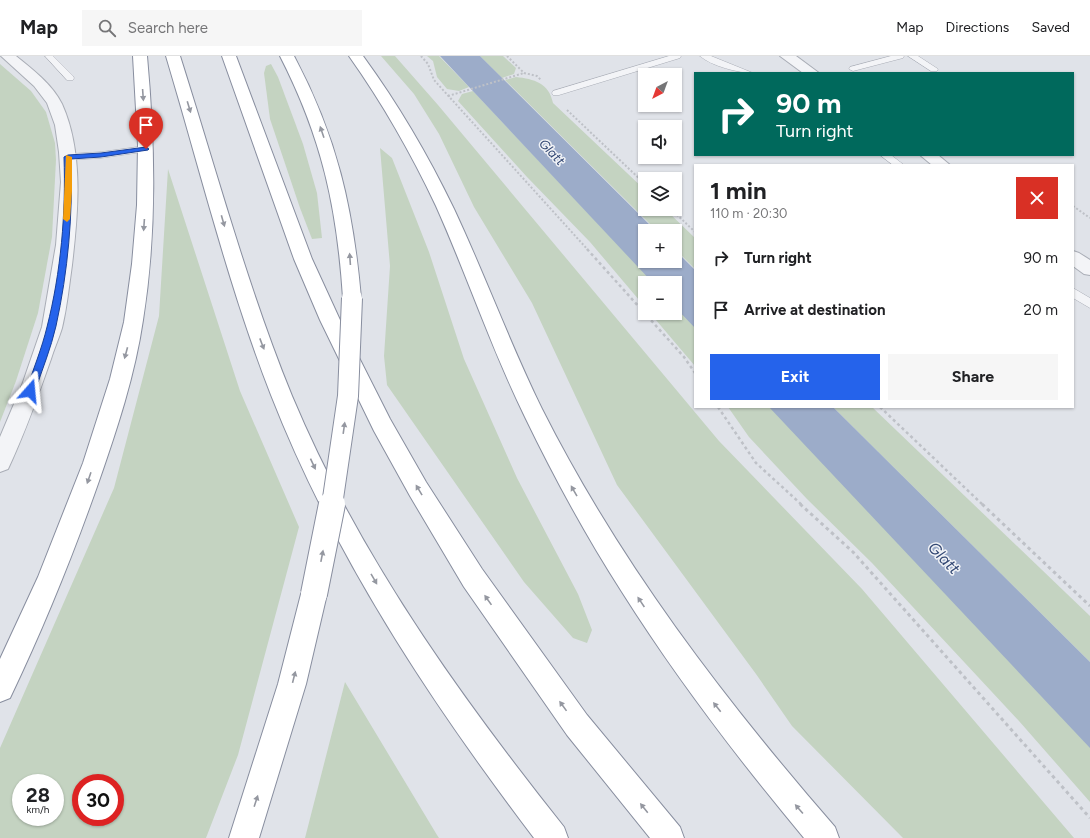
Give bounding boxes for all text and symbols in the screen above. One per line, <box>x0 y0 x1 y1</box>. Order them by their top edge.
search box <box>82 10 362 46</box>
text: Map <box>20 16 58 39</box>
icon: search <box>96 17 118 39</box>
text: Search here <box>128 19 208 37</box>
text: Map <box>896 19 924 36</box>
text: Directions <box>946 19 1009 36</box>
text: Saved <box>1031 19 1070 36</box>
north arrow <box>638 68 682 112</box>
map controls <box>638 68 682 320</box>
text: 90 m <box>776 86 841 120</box>
icon: right <box>710 88 762 140</box>
one-way arrow <box>140 89 147 101</box>
one-way arrow <box>186 101 192 113</box>
pin <box>129 108 163 149</box>
icon: arrive <box>135 114 157 136</box>
button: sound <box>638 120 682 164</box>
text: Turn right <box>776 120 853 142</box>
one-way arrow <box>319 126 325 138</box>
water label: Glatt <box>536 136 569 169</box>
button: layers <box>638 172 682 216</box>
text: 1 min <box>710 176 767 205</box>
button: close <box>1016 177 1058 219</box>
text: 110 m · 20:30 <box>710 206 787 221</box>
one-way arrow <box>220 215 226 227</box>
one-way arrow <box>141 219 148 231</box>
button: + <box>638 224 682 268</box>
icon: right <box>710 247 732 269</box>
text: Turn right <box>744 249 812 267</box>
text: 90 m <box>1023 249 1058 267</box>
one-way arrow <box>347 253 354 265</box>
button: − <box>638 276 682 320</box>
icon: arrive <box>710 299 732 321</box>
text: Arrive at destination <box>744 301 885 319</box>
text: 20 m <box>1024 301 1058 319</box>
one-way arrow <box>260 339 266 351</box>
one-way arrow <box>123 347 129 359</box>
button: Exit <box>710 354 880 400</box>
button: Share <box>888 354 1058 400</box>
position arrow <box>9 370 51 412</box>
one-way arrow <box>341 422 347 434</box>
one-way arrow <box>310 458 316 470</box>
one-way arrow <box>86 472 92 484</box>
one-way arrow <box>415 484 422 496</box>
one-way arrow <box>571 485 577 497</box>
water label: Glatt <box>924 538 964 579</box>
one-way arrow <box>320 550 326 562</box>
one-way arrow <box>370 573 377 585</box>
one-way arrow <box>484 595 492 605</box>
one-way arrow <box>637 597 645 607</box>
one-way arrow <box>291 670 297 683</box>
one-way arrow <box>559 701 567 711</box>
one-way arrow <box>713 702 721 713</box>
speed limit sign: 30 <box>72 774 124 826</box>
text: 28 <box>26 783 50 807</box>
one-way arrow <box>253 795 259 807</box>
one-way arrow <box>640 802 649 813</box>
text: km/h <box>27 803 49 816</box>
one-way arrow <box>794 803 803 814</box>

